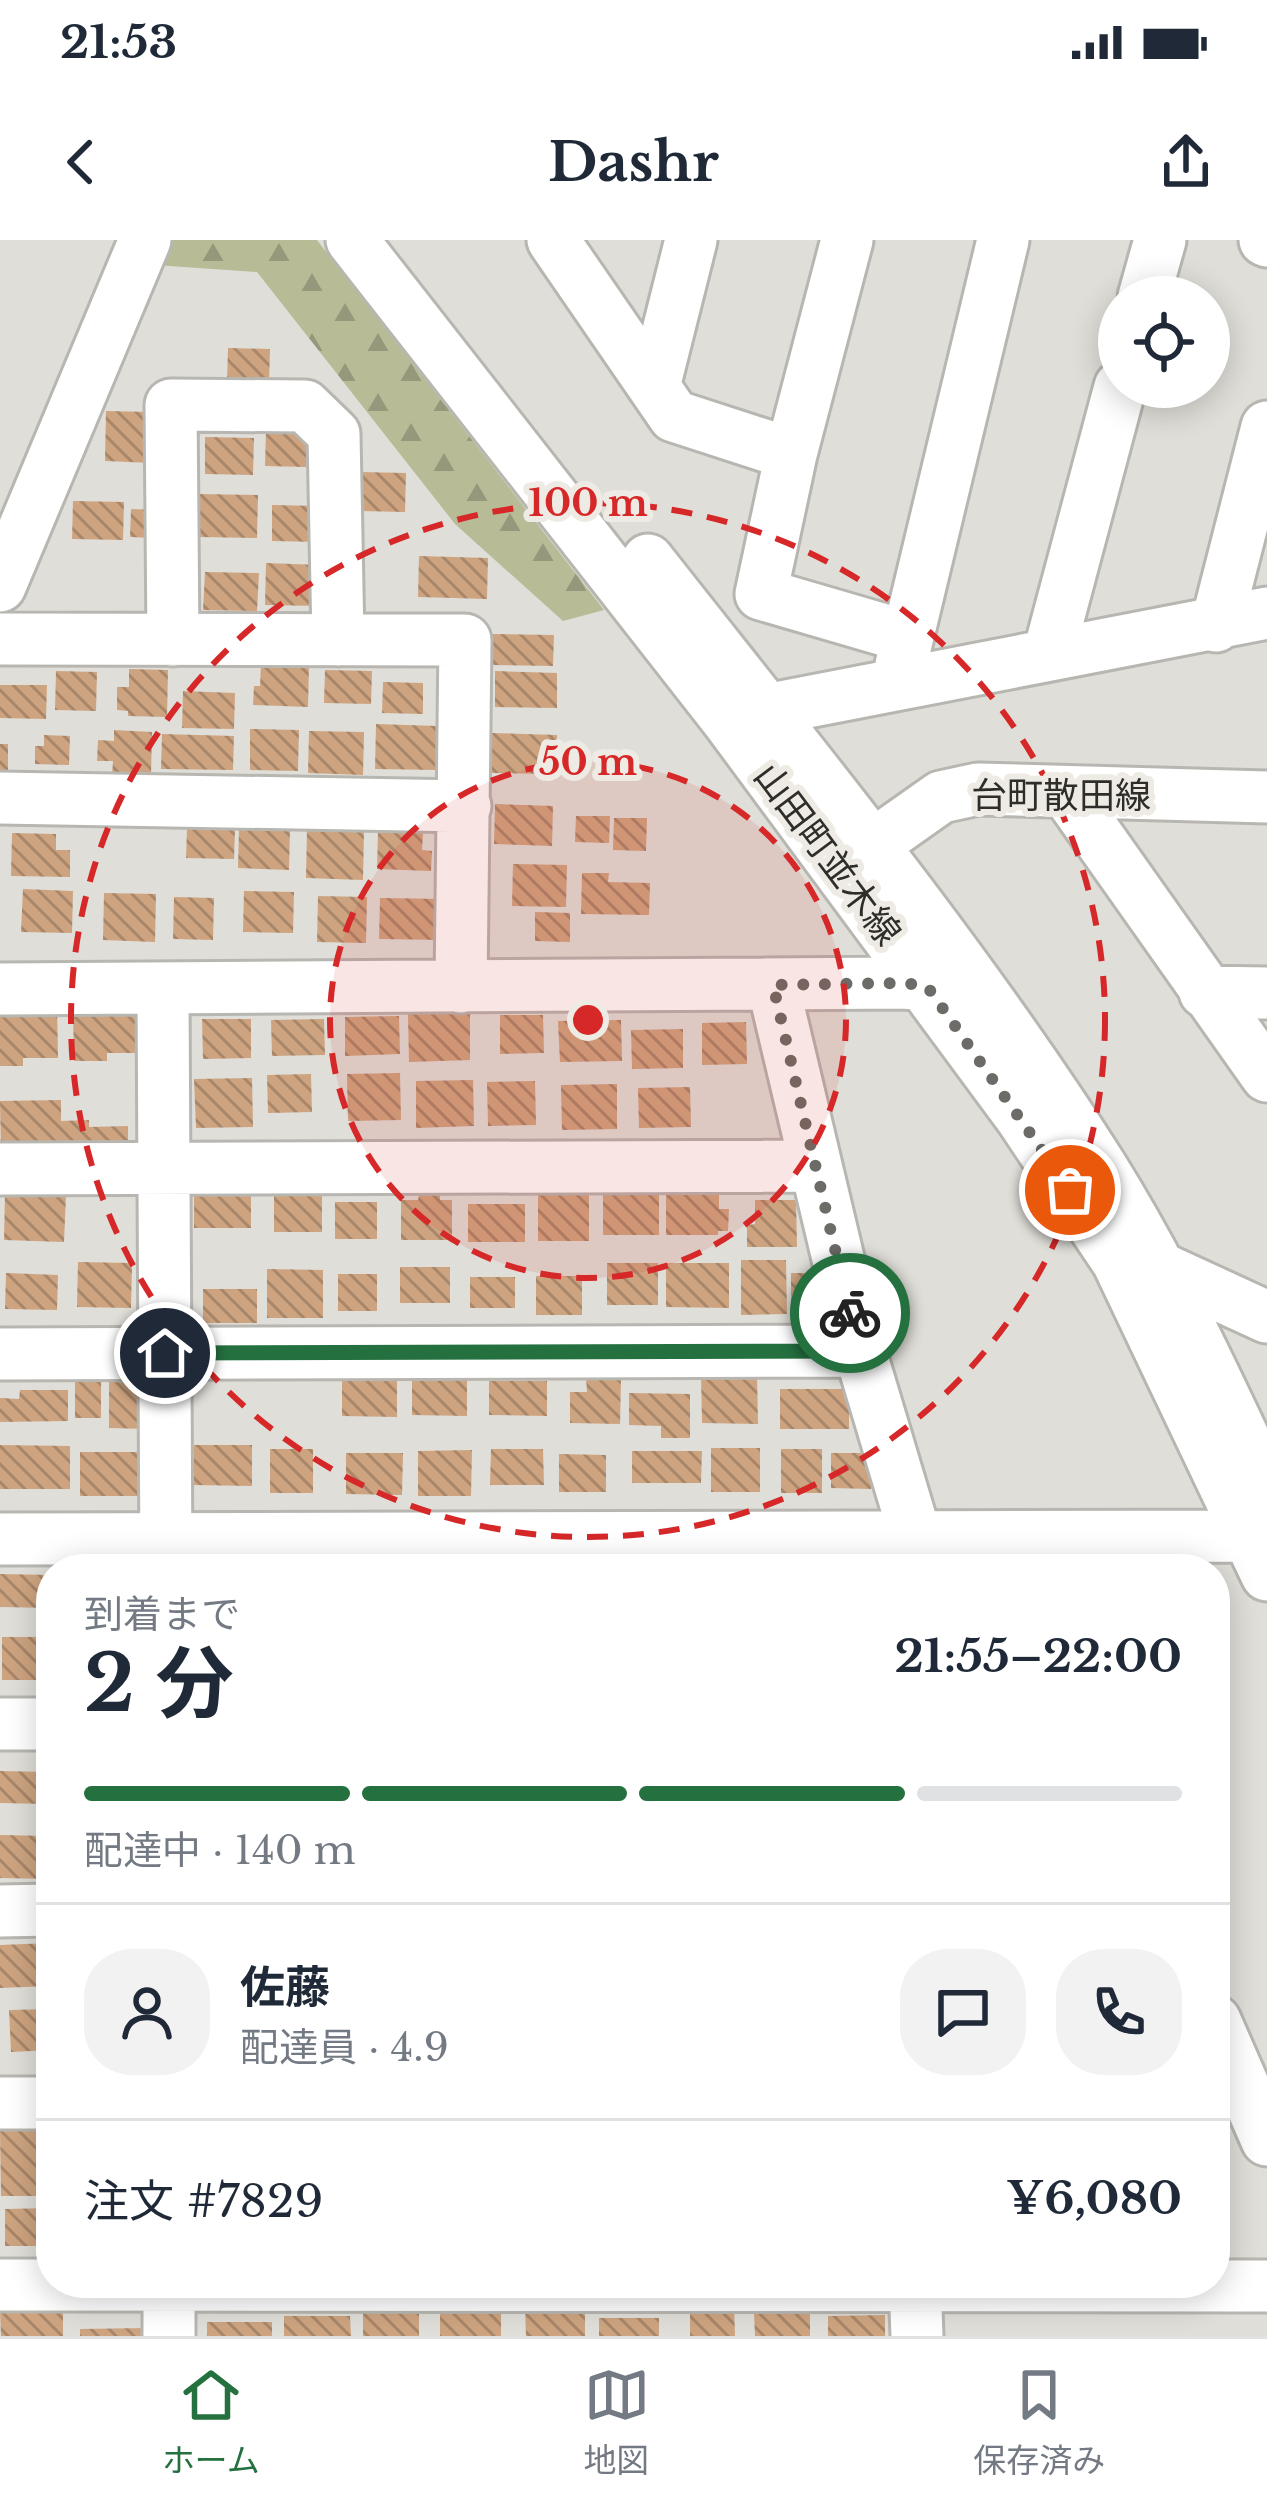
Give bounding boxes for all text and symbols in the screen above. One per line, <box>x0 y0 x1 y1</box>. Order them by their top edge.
text: 21:53 <box>60 14 177 70</box>
icon: back <box>48 129 114 195</box>
text: Dashr <box>548 129 719 196</box>
icon: share <box>1153 129 1219 195</box>
map controls <box>1098 276 1230 408</box>
button: locate <box>1098 276 1230 408</box>
text: 100 m <box>528 481 648 526</box>
text: 50 m <box>539 740 637 785</box>
street label: 山田町並木線 <box>745 755 911 954</box>
street label: 台町散田線 <box>971 773 1151 818</box>
centre of rings <box>567 999 609 1041</box>
pin <box>1019 1139 1121 1241</box>
icon: bag <box>1037 1157 1103 1223</box>
courier <box>790 1253 910 1373</box>
icon: bike <box>817 1280 883 1346</box>
pin <box>114 1302 216 1404</box>
icon: home <box>132 1320 198 1386</box>
text: 到着まで <box>84 1590 240 1639</box>
text: 21:55–22:00 <box>895 1628 1182 1684</box>
text: 2 分 <box>84 1635 234 1732</box>
text: 配達中 · 140 m <box>84 1826 356 1875</box>
button: person <box>84 1949 210 2075</box>
button: chat <box>900 1949 1026 2075</box>
button: phone <box>1056 1949 1182 2075</box>
text: 佐藤 <box>240 1959 330 2015</box>
text: 配達員 · 4.9 <box>240 2023 449 2072</box>
text: ¥6,080 <box>1006 2170 1182 2226</box>
text: 注文 #7829 <box>84 2173 323 2229</box>
tab: ホーム <box>162 2362 260 2482</box>
tab: 地図 <box>584 2362 650 2482</box>
tab: 保存済み <box>973 2362 1105 2482</box>

